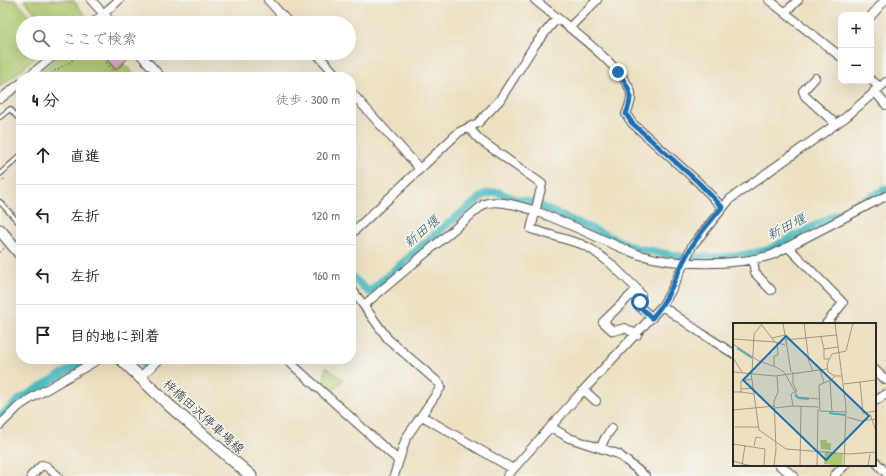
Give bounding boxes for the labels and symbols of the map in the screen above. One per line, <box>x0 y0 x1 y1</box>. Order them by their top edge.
route end <box>609 63 627 81</box>
water label: 新田堰 <box>763 207 811 244</box>
water label: 新田堰 <box>399 209 445 252</box>
route start <box>631 293 649 311</box>
inset map <box>733 323 876 466</box>
street label: 梓橋田沢停車場線 <box>159 375 249 458</box>

